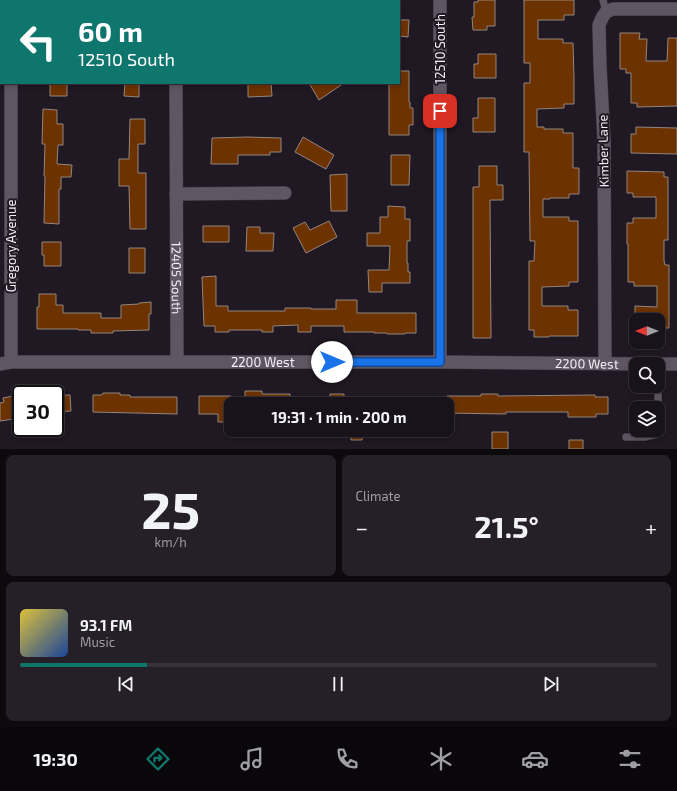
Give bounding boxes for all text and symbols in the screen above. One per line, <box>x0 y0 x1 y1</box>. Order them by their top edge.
text: 60 m <box>78 14 143 48</box>
street label: 12510 South <box>432 14 448 84</box>
icon: left <box>12 16 64 68</box>
text: 12510 South <box>78 48 175 70</box>
pin <box>423 94 457 128</box>
icon: arrive <box>429 100 451 122</box>
street label: Kimber Lane <box>594 114 612 188</box>
street label: Gregory Avenue <box>3 200 19 292</box>
street label: 12405 South <box>169 242 185 314</box>
north arrow <box>629 313 665 349</box>
map controls <box>629 313 665 437</box>
position arrow <box>311 341 353 383</box>
street label: 2200 West <box>231 354 295 370</box>
street label: 2200 West <box>555 355 619 372</box>
button: search <box>629 357 665 393</box>
speed limit sign: 30 <box>12 385 64 437</box>
button: layers <box>629 401 665 437</box>
text: 19:31 · 1 min · 200 m <box>272 408 406 426</box>
text: 25 <box>141 477 200 539</box>
text: Climate <box>356 488 400 504</box>
text: 21.5° <box>474 508 539 544</box>
text: − <box>356 514 368 540</box>
text: + <box>645 514 657 540</box>
text: km/h <box>155 534 187 550</box>
text: 93.1 FM <box>80 616 132 634</box>
text: Music <box>80 634 115 650</box>
icon: previous <box>115 673 137 695</box>
icon: pause <box>327 673 349 695</box>
icon: next <box>540 673 562 695</box>
icon: directions <box>144 745 172 773</box>
icon: music <box>238 745 266 773</box>
icon: phone <box>333 745 361 773</box>
icon: climate <box>427 745 455 773</box>
icon: car <box>521 745 549 773</box>
icon: filters <box>616 745 644 773</box>
text: 19:30 <box>33 748 78 770</box>

